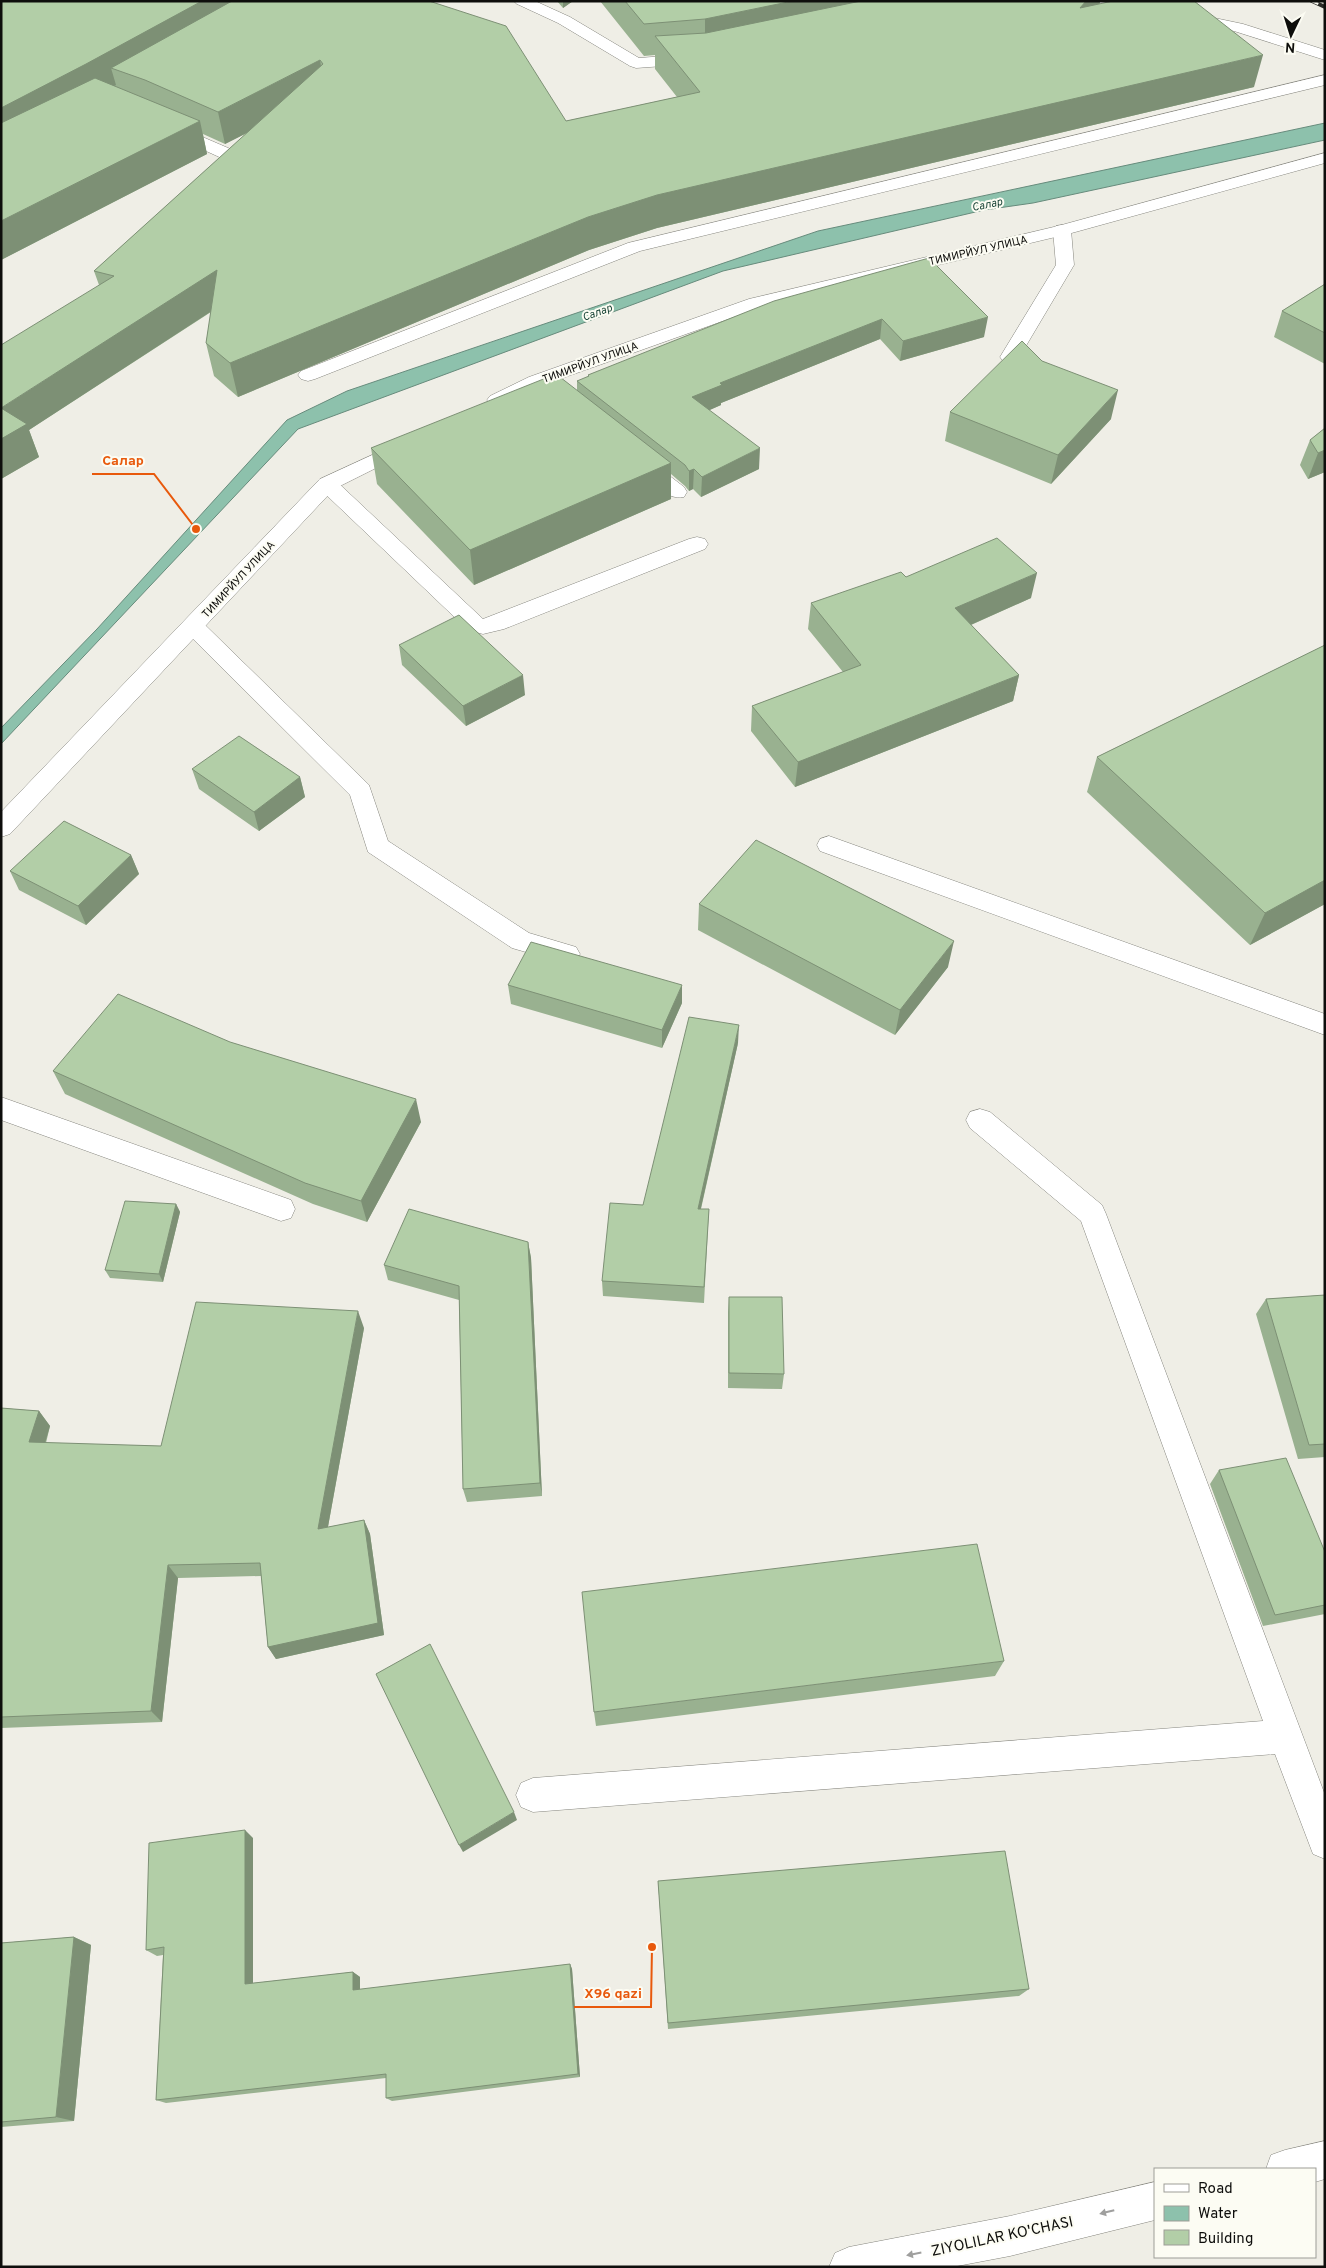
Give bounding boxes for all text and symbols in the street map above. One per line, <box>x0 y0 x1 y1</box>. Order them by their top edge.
north arrow <box>1266 10 1316 60</box>
text: N <box>1285 38 1296 55</box>
water label: Салар <box>971 195 1005 215</box>
street label: ТИМИРЙУЛ УЛИЦА <box>927 232 1029 269</box>
water label: Салар <box>581 301 615 325</box>
street label: ТИМИРЙУЛ УЛИЦА <box>540 338 640 387</box>
callout: Салар <box>92 445 154 474</box>
text: Салар <box>102 453 144 470</box>
street label: ТИМИРЙУЛ УЛИЦА <box>199 537 278 621</box>
callout: X96 qazi <box>574 1978 651 2007</box>
text: X96 qazi <box>584 1986 642 2003</box>
legend <box>1154 2168 1316 2258</box>
text: Road <box>1198 2180 1233 2199</box>
text: Water <box>1198 2205 1238 2224</box>
one-way arrow <box>1100 2208 1115 2216</box>
street label: ZIYOLILAR KO'CHASI <box>929 2213 1075 2262</box>
text: Building <box>1198 2230 1253 2249</box>
one-way arrow <box>907 2250 922 2258</box>

